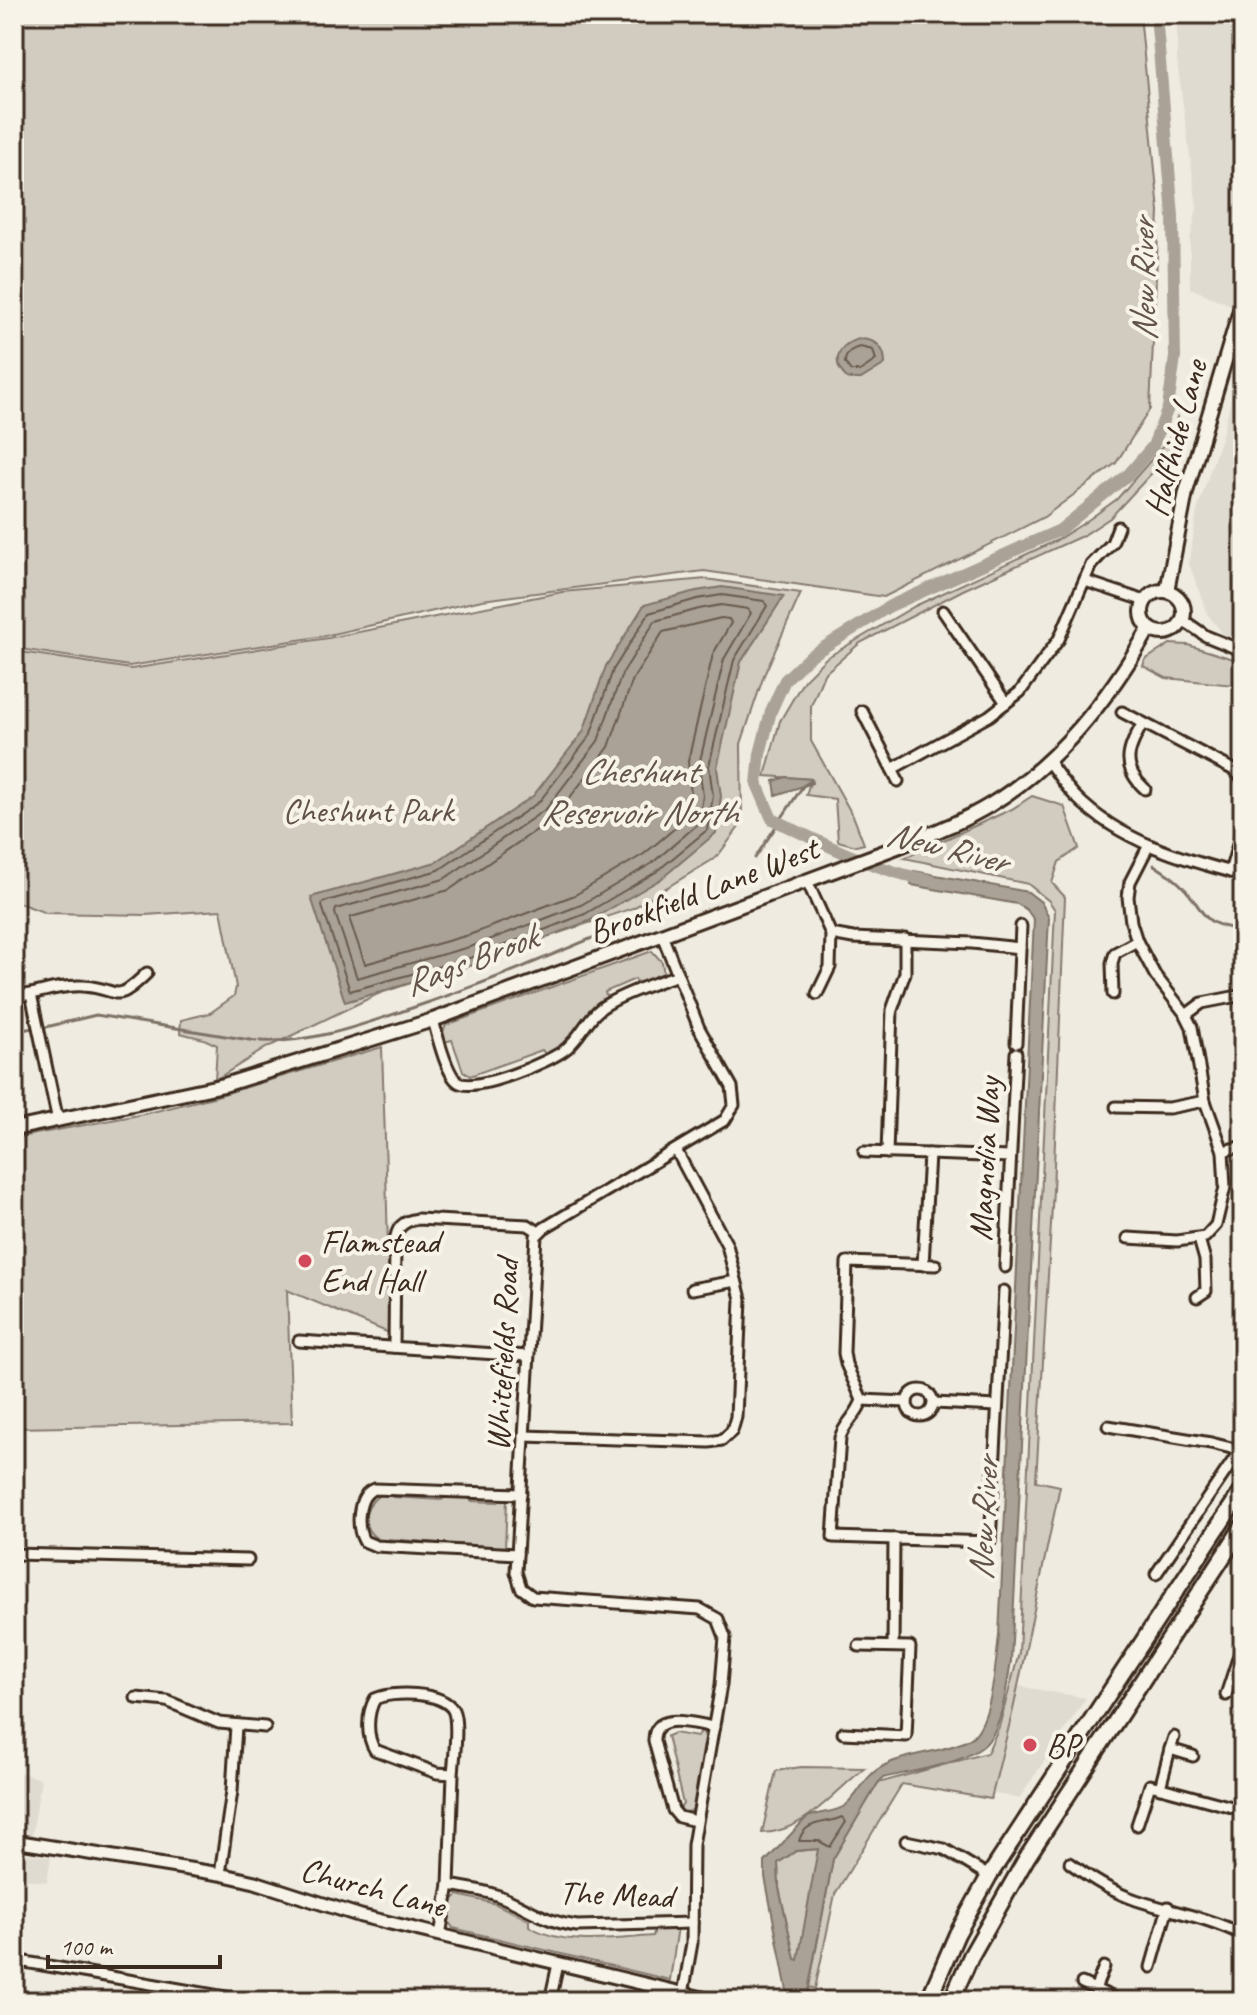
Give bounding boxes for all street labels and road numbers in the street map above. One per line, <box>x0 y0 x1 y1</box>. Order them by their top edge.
street label: Halfhide Lane <box>1134 353 1217 521</box>
street label: Brookfield Lane West <box>582 825 827 954</box>
street label: Magnolia Way <box>958 1074 1010 1242</box>
street label: Whitefields Road <box>475 1253 529 1452</box>
street label: Church Lane <box>296 1847 452 1927</box>
street label: The Mead <box>558 1871 679 1918</box>

